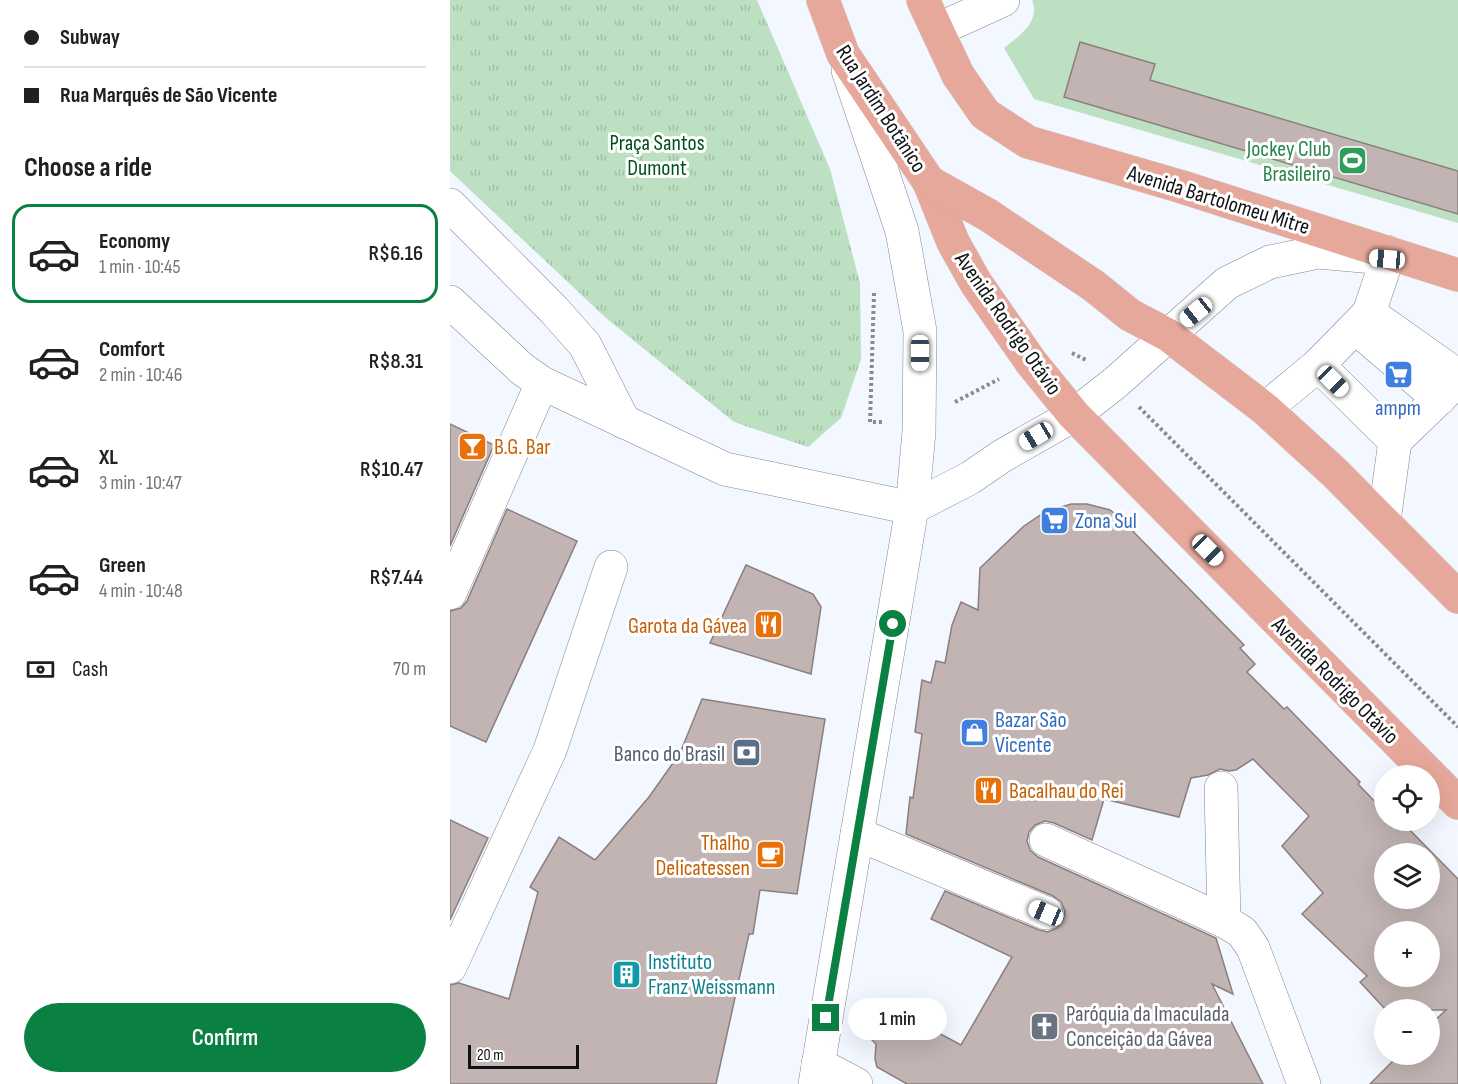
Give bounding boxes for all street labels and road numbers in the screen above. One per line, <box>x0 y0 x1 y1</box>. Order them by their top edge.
street label: Rua Jardim Botânico <box>830 40 932 178</box>
street label: Avenida Bartolomeu Mitre <box>1123 160 1313 241</box>
street label: Avenida Rodrigo Otávio <box>948 246 1067 401</box>
street label: Avenida Rodrigo Otávio <box>1265 611 1404 750</box>

